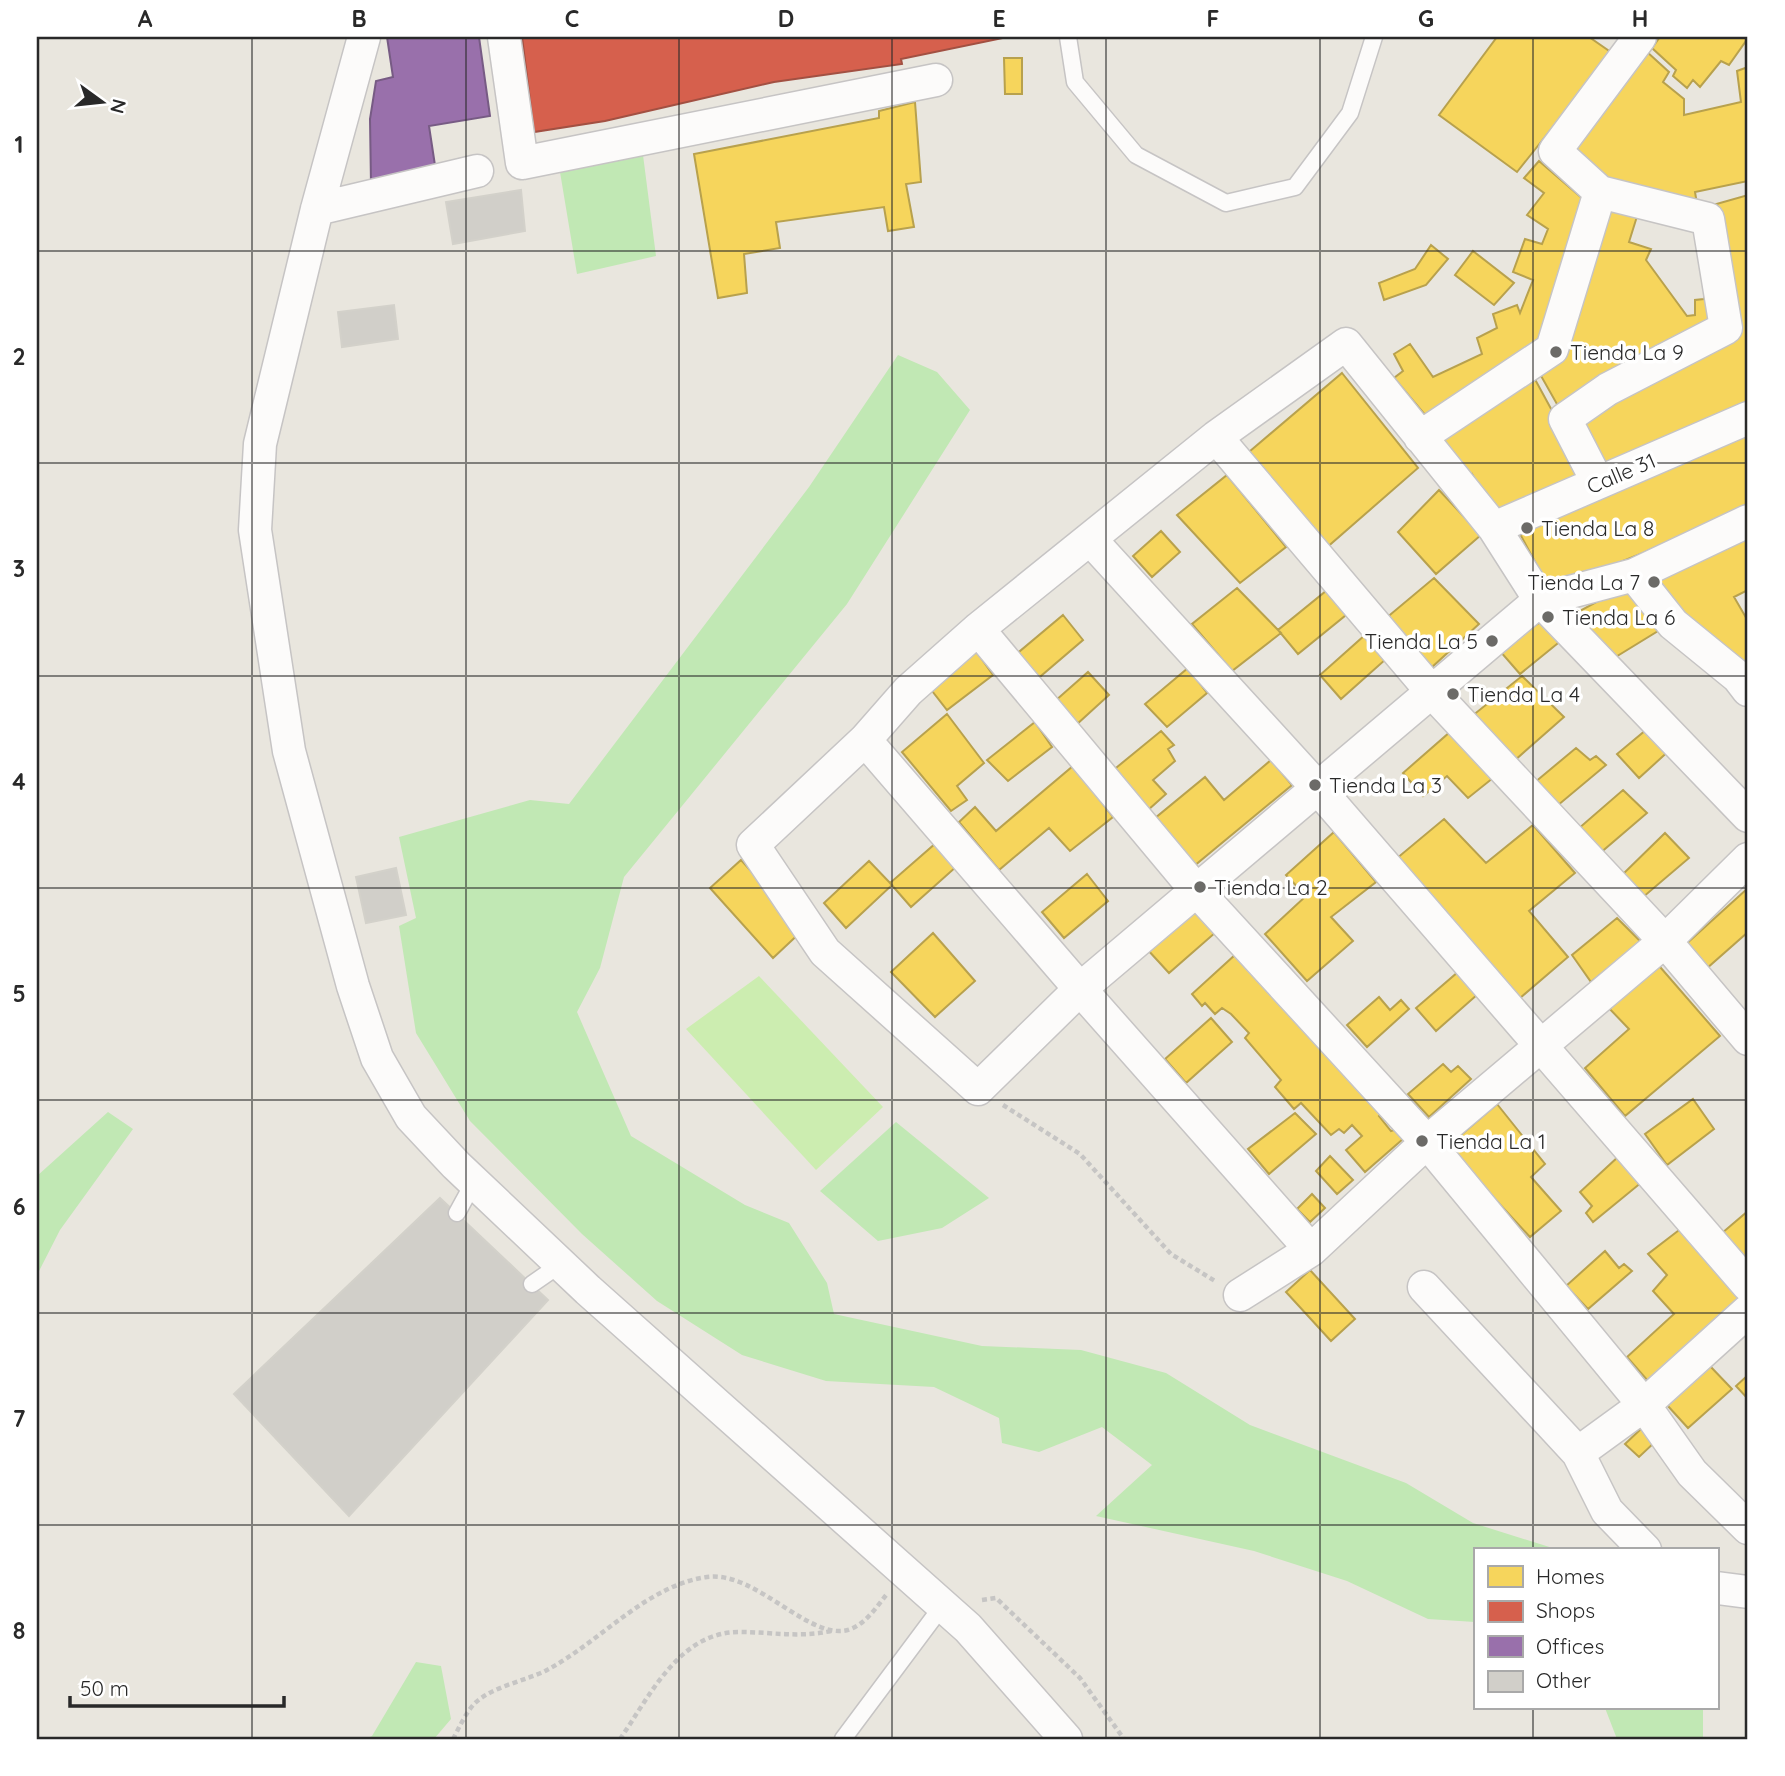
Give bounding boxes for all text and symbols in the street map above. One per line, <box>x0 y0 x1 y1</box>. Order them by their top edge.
text: A <box>138 4 153 33</box>
text: B <box>351 4 367 33</box>
text: C <box>565 4 579 33</box>
text: D <box>778 4 794 33</box>
text: E <box>992 4 1006 33</box>
text: F <box>1207 4 1219 33</box>
text: G <box>1418 4 1434 33</box>
text: H <box>1632 4 1648 33</box>
north arrow <box>66 66 136 136</box>
text: N <box>105 97 132 116</box>
text: 1 <box>15 130 23 159</box>
place label: Tienda La 9 <box>1570 339 1684 365</box>
text: 2 <box>12 342 26 371</box>
marker: Tienda La 9 <box>1548 344 1564 360</box>
street label: Calle 31 <box>1583 447 1659 499</box>
place label: Tienda La 8 <box>1541 515 1654 541</box>
marker: Tienda La 8 <box>1519 520 1535 536</box>
text: 3 <box>13 554 25 583</box>
place label: Tienda La 7 <box>1527 569 1640 595</box>
marker: Tienda La 7 <box>1646 574 1662 590</box>
place label: Tienda La 6 <box>1562 604 1675 630</box>
marker: Tienda La 6 <box>1540 609 1556 625</box>
place label: Tienda La 5 <box>1365 628 1478 654</box>
marker: Tienda La 5 <box>1484 633 1500 649</box>
place label: Tienda La 4 <box>1467 681 1580 707</box>
marker: Tienda La 4 <box>1445 686 1461 702</box>
text: 4 <box>12 767 26 796</box>
place label: Tienda La 3 <box>1329 772 1442 798</box>
marker: Tienda La 3 <box>1307 777 1323 793</box>
place label: Tienda La 2 <box>1214 874 1328 900</box>
marker: Tienda La 2 <box>1192 879 1208 895</box>
text: 5 <box>12 979 26 1008</box>
place label: Tienda La 1 <box>1436 1128 1546 1154</box>
marker: Tienda La 1 <box>1414 1133 1430 1149</box>
text: 6 <box>13 1192 25 1221</box>
text: 7 <box>13 1404 26 1433</box>
legend <box>1474 1548 1718 1710</box>
text: Homes <box>1536 1563 1605 1589</box>
text: Shops <box>1536 1597 1595 1623</box>
text: 8 <box>13 1616 25 1645</box>
text: Offices <box>1536 1633 1604 1659</box>
scale bar <box>70 1664 284 1708</box>
text: Other <box>1536 1667 1591 1693</box>
text: 50 m <box>80 1675 129 1701</box>

